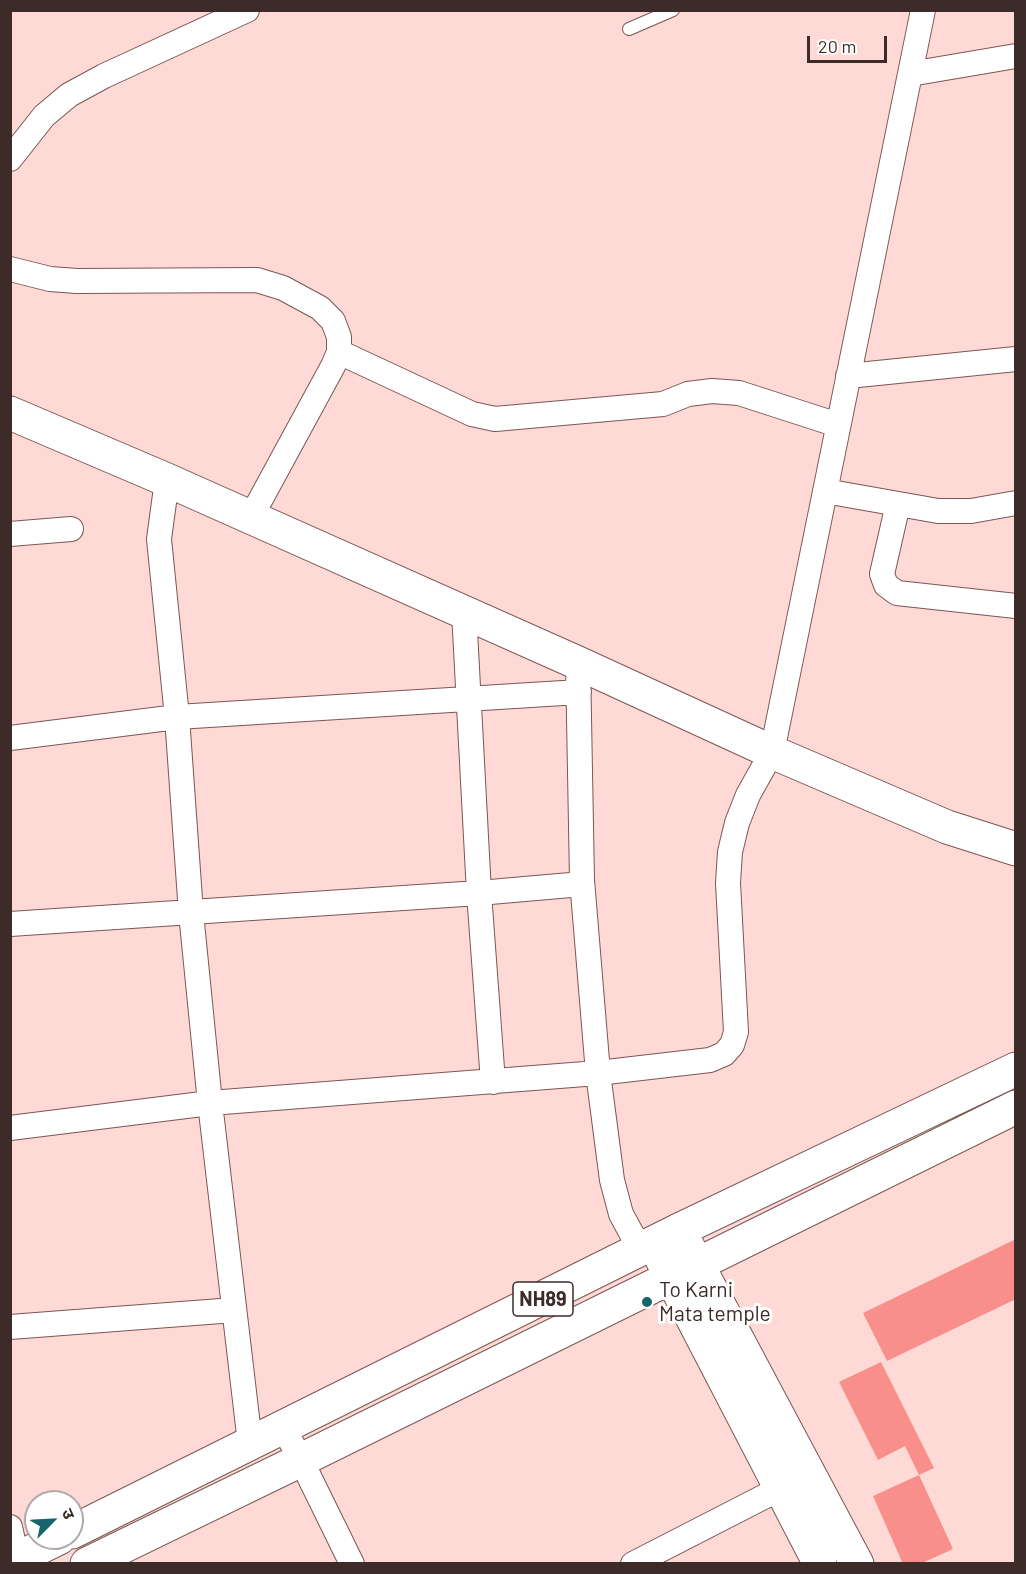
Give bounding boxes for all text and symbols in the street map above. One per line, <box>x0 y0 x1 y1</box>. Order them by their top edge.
scale bar <box>810 24 890 62</box>
text: 20 m <box>818 35 856 57</box>
place label: To Karni Mata temple <box>659 1277 771 1327</box>
road number: NH89 <box>513 1282 573 1316</box>
marker: To Karni Mata temple <box>640 1295 654 1309</box>
north arrow <box>24 1490 84 1550</box>
text: उ <box>58 1505 80 1521</box>

